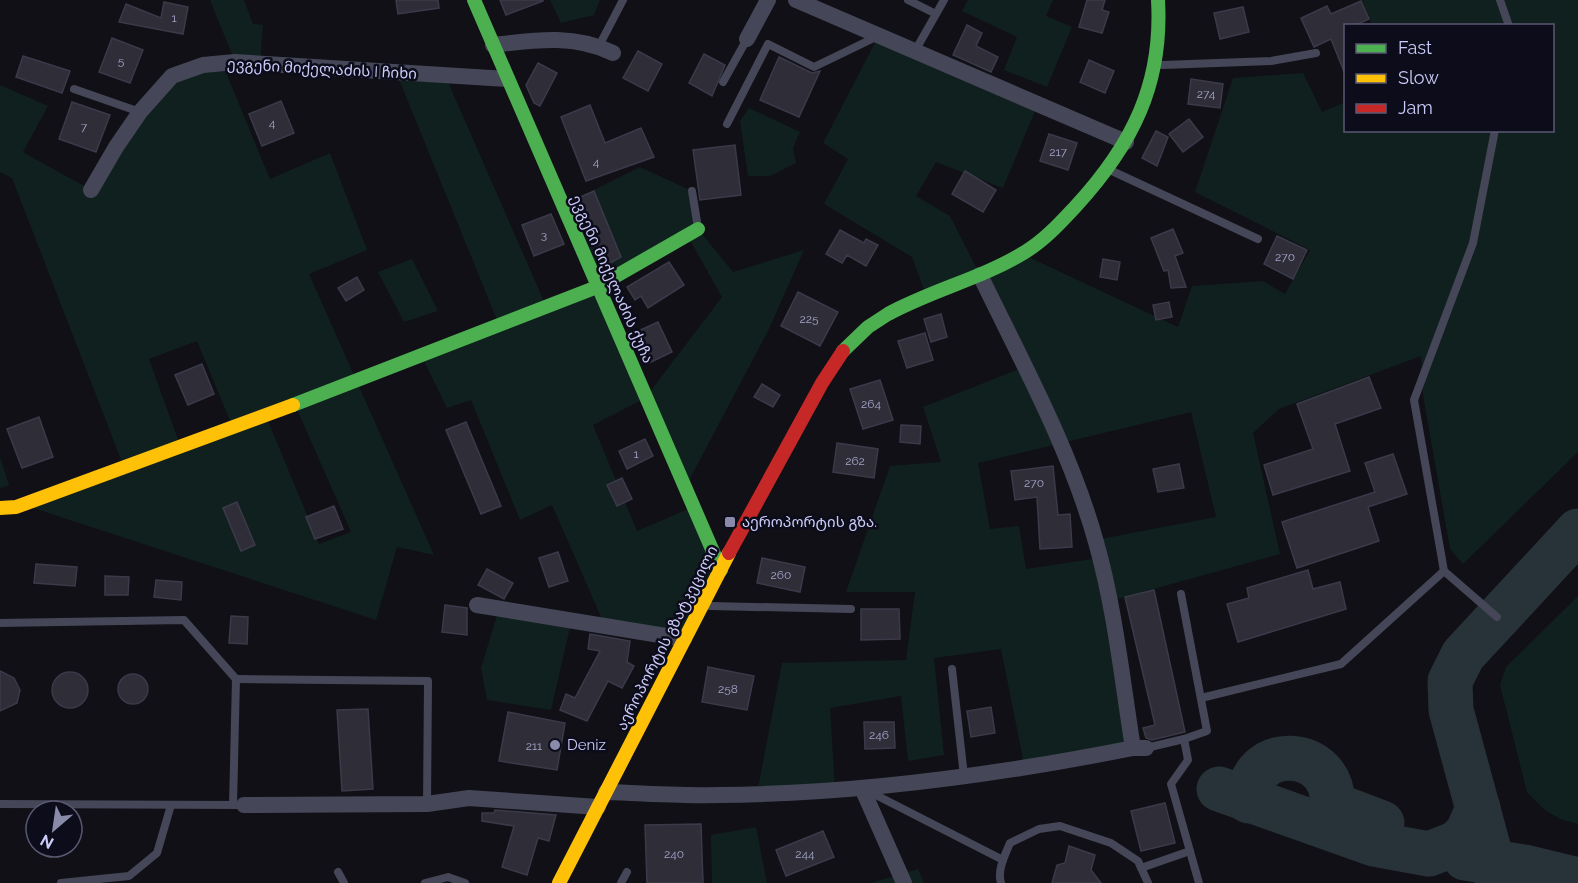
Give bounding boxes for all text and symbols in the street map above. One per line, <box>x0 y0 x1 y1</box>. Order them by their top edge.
house number: 1 <box>171 11 177 25</box>
legend <box>1344 24 1554 132</box>
text: Fast <box>1398 37 1432 58</box>
house number: 5 <box>118 54 125 68</box>
street label: ევგენი მიქელაძის I ჩიხი <box>227 55 417 83</box>
text: Slow <box>1398 67 1439 88</box>
house number: 274 <box>1197 87 1216 101</box>
text: Jam <box>1398 97 1433 118</box>
house number: 4 <box>269 116 276 130</box>
house number: 7 <box>81 120 88 134</box>
house number: 217 <box>1049 145 1067 159</box>
house number: 4 <box>593 155 600 169</box>
street label: ევგენი მიქელაძის ქუჩა <box>567 192 657 366</box>
house number: 3 <box>541 228 547 242</box>
house number: 270 <box>1275 250 1295 264</box>
house number: 225 <box>799 312 819 326</box>
house number: 264 <box>861 397 881 411</box>
house number: 1 <box>633 447 639 461</box>
house number: 262 <box>845 454 865 468</box>
house number: 270 <box>1024 476 1044 490</box>
place label: აეროპორტის გზა. <box>742 513 877 531</box>
marker: აეროპორტის გზა. <box>723 515 737 529</box>
street label: აეროპორტის გზატკეცილი <box>613 543 721 733</box>
house number: 260 <box>771 568 791 582</box>
house number: 258 <box>718 682 738 696</box>
house number: 246 <box>869 728 889 742</box>
place label: Deniz <box>567 736 606 754</box>
marker: Deniz <box>548 738 562 752</box>
house number: 211 <box>526 739 542 753</box>
north arrow <box>24 799 84 859</box>
text: N <box>37 830 57 853</box>
house number: 240 <box>664 847 684 861</box>
house number: 244 <box>795 847 815 861</box>

